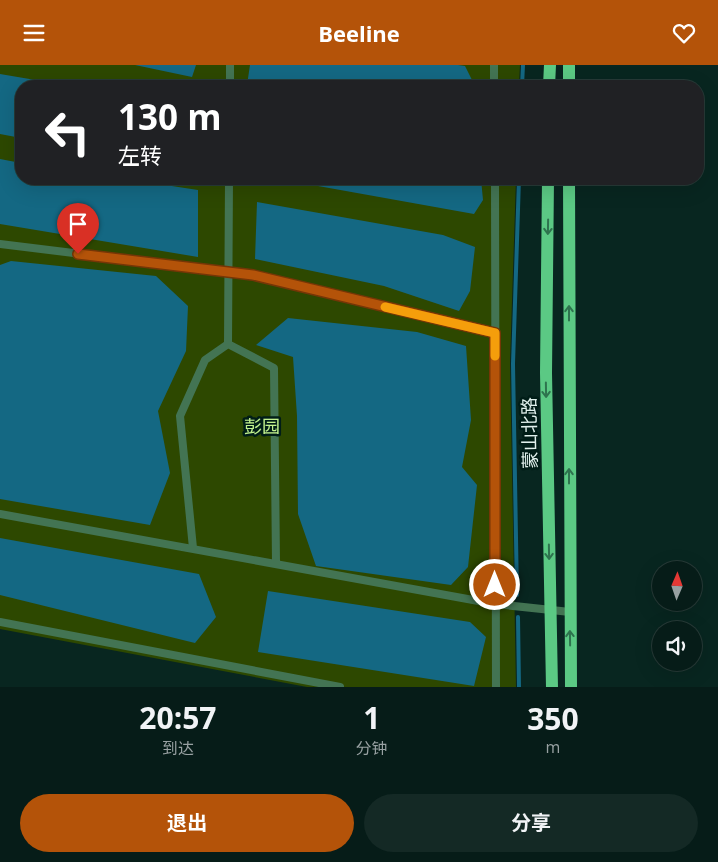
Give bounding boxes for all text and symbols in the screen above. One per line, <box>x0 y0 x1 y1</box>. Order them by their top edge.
text: Beeline <box>318 18 400 48</box>
icon: menu <box>20 19 48 47</box>
icon: heart <box>670 19 698 47</box>
text: 130 m <box>118 93 222 140</box>
icon: left <box>35 100 100 165</box>
text: 左转 <box>118 140 162 170</box>
pin <box>57 203 99 254</box>
icon: arrive <box>64 210 92 238</box>
one-way arrow <box>543 219 552 235</box>
one-way arrow <box>564 306 574 322</box>
one-way arrow <box>541 382 551 398</box>
street label: 蒙山北路 <box>516 397 542 469</box>
park label: 彭园 <box>244 414 280 438</box>
one-way arrow <box>564 468 574 484</box>
one-way arrow <box>544 544 554 560</box>
position arrow <box>468 558 520 610</box>
north arrow <box>652 561 702 611</box>
map controls <box>652 561 702 671</box>
button: sound <box>652 621 702 671</box>
one-way arrow <box>565 631 575 647</box>
text: 20:57 <box>139 697 217 738</box>
text: 1 <box>363 697 380 738</box>
text: 350 <box>527 698 579 739</box>
text: m <box>546 736 560 758</box>
text: 到达 <box>162 737 194 759</box>
text: 分钟 <box>356 737 388 759</box>
button: 退出 <box>20 794 354 852</box>
button: 分享 <box>364 794 698 852</box>

